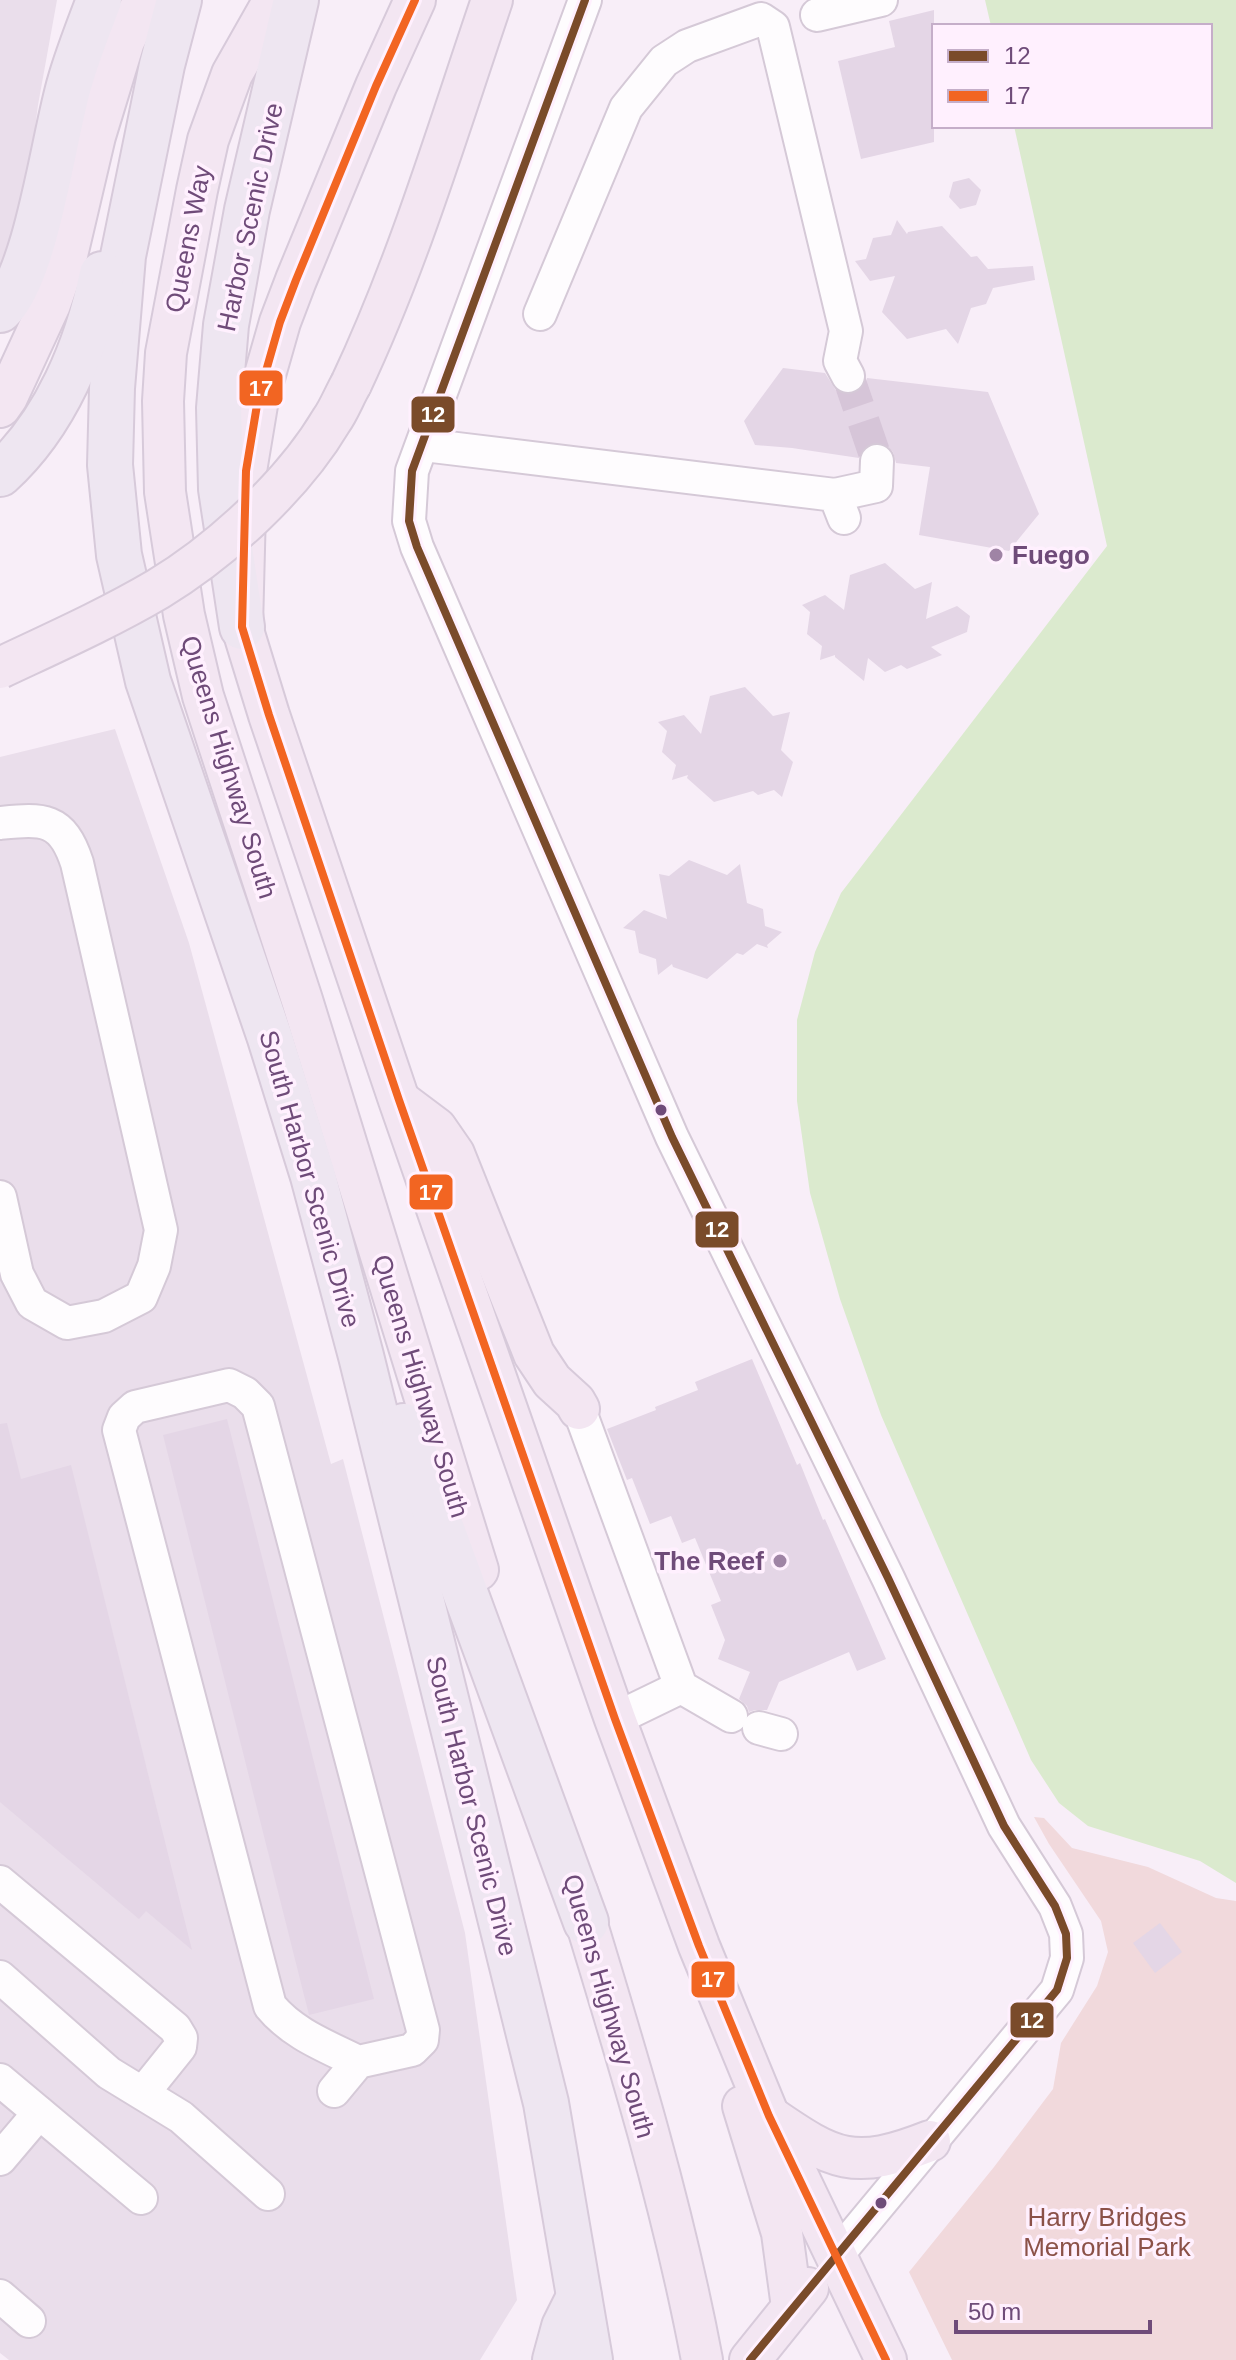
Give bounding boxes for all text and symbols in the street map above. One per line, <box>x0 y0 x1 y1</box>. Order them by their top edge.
legend <box>932 24 1212 128</box>
text: 12 <box>1004 42 1031 69</box>
text: 17 <box>1004 82 1031 109</box>
street label: Harbor Scenic Drive <box>211 100 289 334</box>
street label: Queens Way <box>159 163 217 315</box>
line badge: 17 <box>238 369 284 407</box>
text: 17 <box>249 376 273 401</box>
line badge: 12 <box>410 395 456 434</box>
text: 12 <box>421 402 445 427</box>
place label: Fuego <box>1012 540 1090 570</box>
marker: Fuego <box>987 546 1005 564</box>
street label: Queens Highway South <box>175 632 283 902</box>
street label: South Harbor Scenic Drive <box>253 1027 367 1331</box>
unlabelled marker <box>653 1102 669 1118</box>
line badge: 17 <box>408 1173 454 1211</box>
text: 17 <box>419 1180 443 1205</box>
line badge: 12 <box>694 1210 740 1249</box>
text: 12 <box>705 1217 729 1242</box>
street label: Queens Highway South <box>367 1251 475 1521</box>
place label: The Reef <box>654 1546 764 1576</box>
marker: The Reef <box>771 1552 789 1570</box>
street label: South Harbor Scenic Drive <box>420 1653 524 1959</box>
street label: Queens Highway South <box>557 1871 661 2141</box>
line badge: 17 <box>690 1960 736 1999</box>
text: 17 <box>701 1967 725 1992</box>
line badge: 12 <box>1009 2001 1055 2039</box>
text: 12 <box>1020 2008 1044 2033</box>
unlabelled marker <box>873 2195 889 2211</box>
park label: Harry Bridges Memorial Park <box>1023 2202 1192 2262</box>
scale bar <box>956 2284 1150 2334</box>
text: 50 m <box>968 2298 1021 2325</box>

